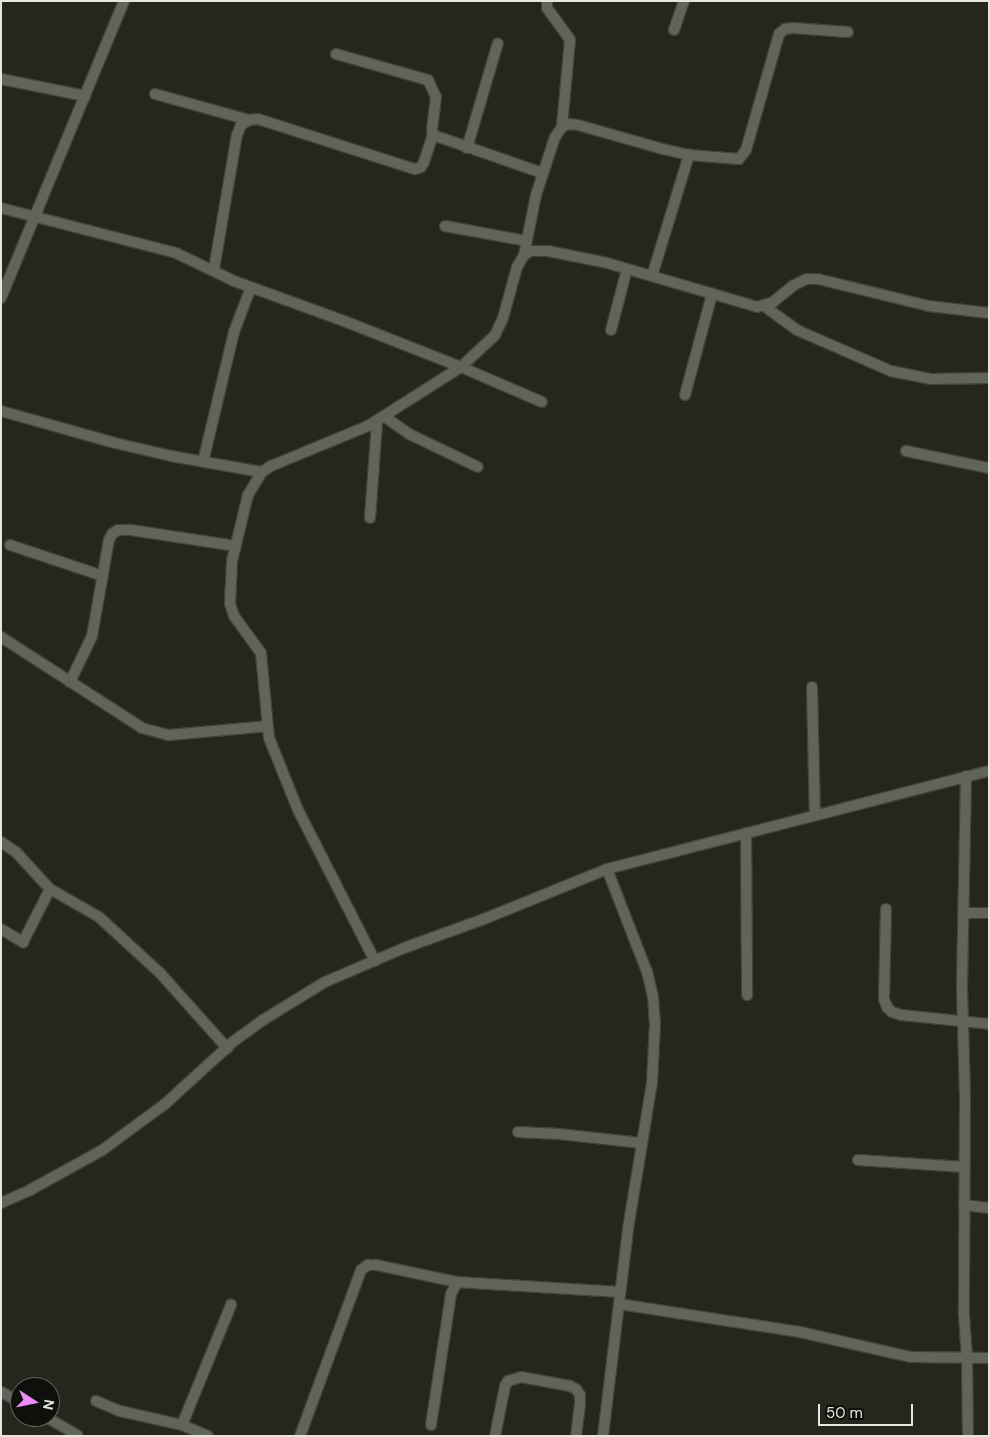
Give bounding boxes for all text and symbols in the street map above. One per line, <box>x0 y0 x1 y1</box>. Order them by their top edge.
north arrow <box>10 1377 60 1427</box>
scale bar <box>820 1394 915 1426</box>
text: N <box>39 1398 59 1411</box>
text: 50 m <box>826 1403 863 1423</box>

